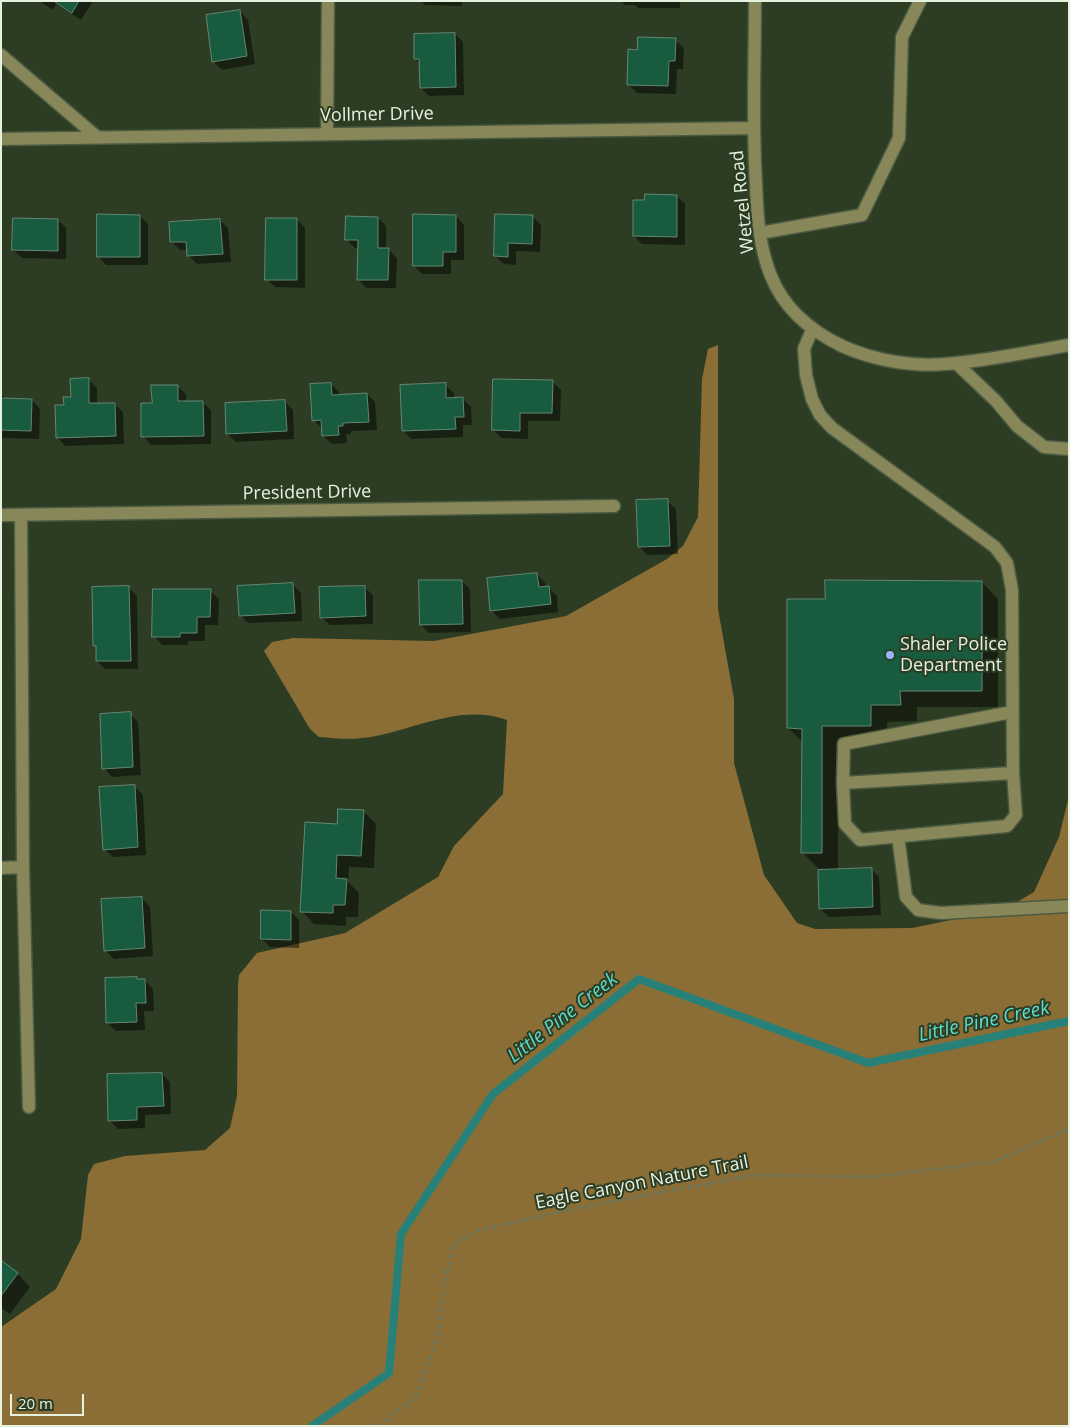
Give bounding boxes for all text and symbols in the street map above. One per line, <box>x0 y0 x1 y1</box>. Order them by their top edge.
street label: Vollmer Drive <box>320 103 434 127</box>
street label: Wetzel Road <box>727 149 759 255</box>
street label: President Drive <box>242 481 372 505</box>
place label: Shaler Police Department <box>900 634 1007 676</box>
marker: Shaler Police Department <box>884 649 896 661</box>
water label: Little Pine Creek <box>503 968 623 1068</box>
water label: Little Pine Creek <box>916 997 1052 1047</box>
street label: Eagle Canyon Nature Trail <box>534 1152 750 1214</box>
scale bar <box>12 1384 86 1416</box>
text: 20 m <box>18 1393 53 1413</box>

